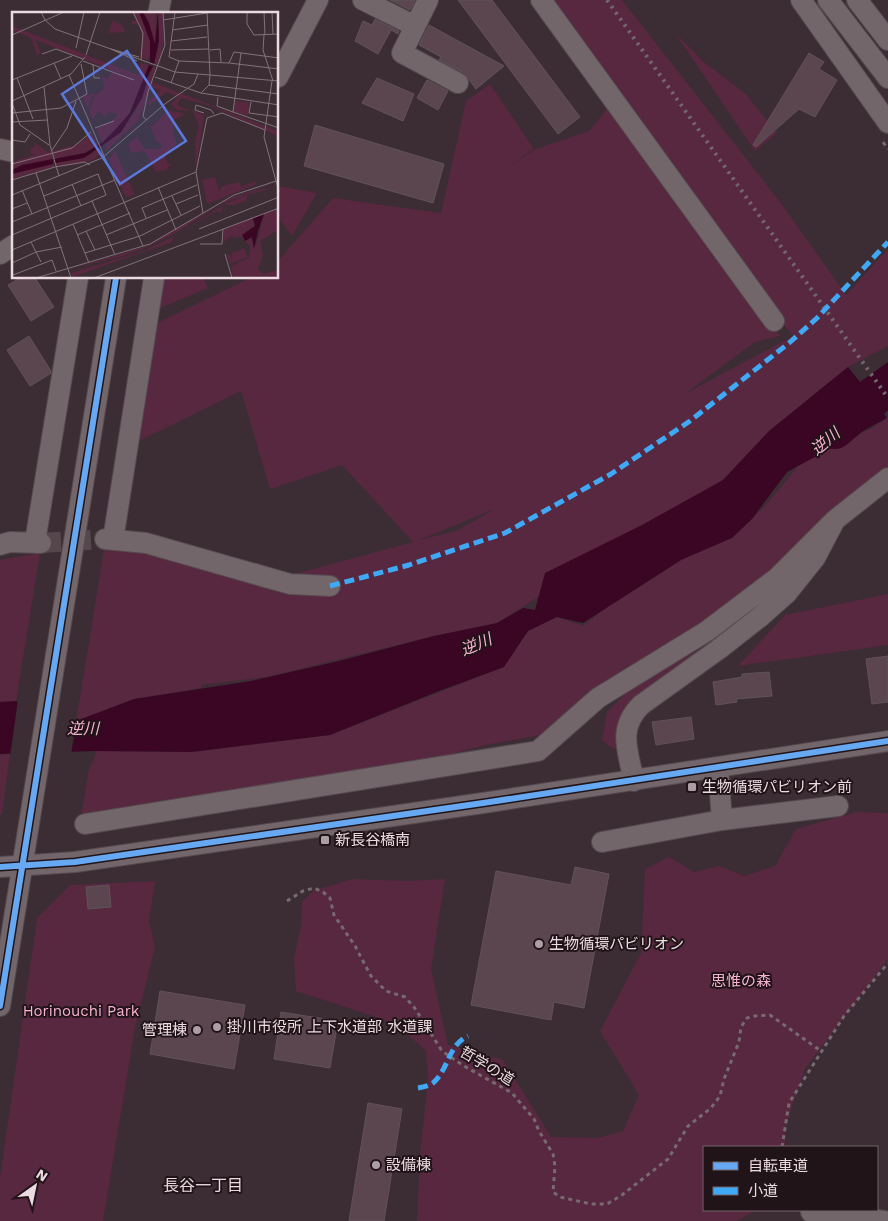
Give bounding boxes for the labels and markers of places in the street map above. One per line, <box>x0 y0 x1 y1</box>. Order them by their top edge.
place label: 生物循環パビリオン前 <box>702 778 852 796</box>
marker: 生物循環パビリオン前 <box>686 781 698 793</box>
place label: 新長谷橋南 <box>335 831 410 849</box>
marker: 新長谷橋南 <box>319 834 331 846</box>
place label: 生物循環パビリオン <box>549 935 684 953</box>
marker: 生物循環パビリオン <box>533 938 545 950</box>
place label: 掛川市役所 上下水道部 水道課 <box>227 1018 432 1036</box>
place label: 管理棟 <box>142 1021 187 1039</box>
marker: 掛川市役所 上下水道部 水道課 <box>211 1021 223 1033</box>
marker: 管理棟 <box>191 1024 203 1036</box>
place label: 設備棟 <box>386 1156 431 1174</box>
marker: 設備棟 <box>370 1159 382 1171</box>

